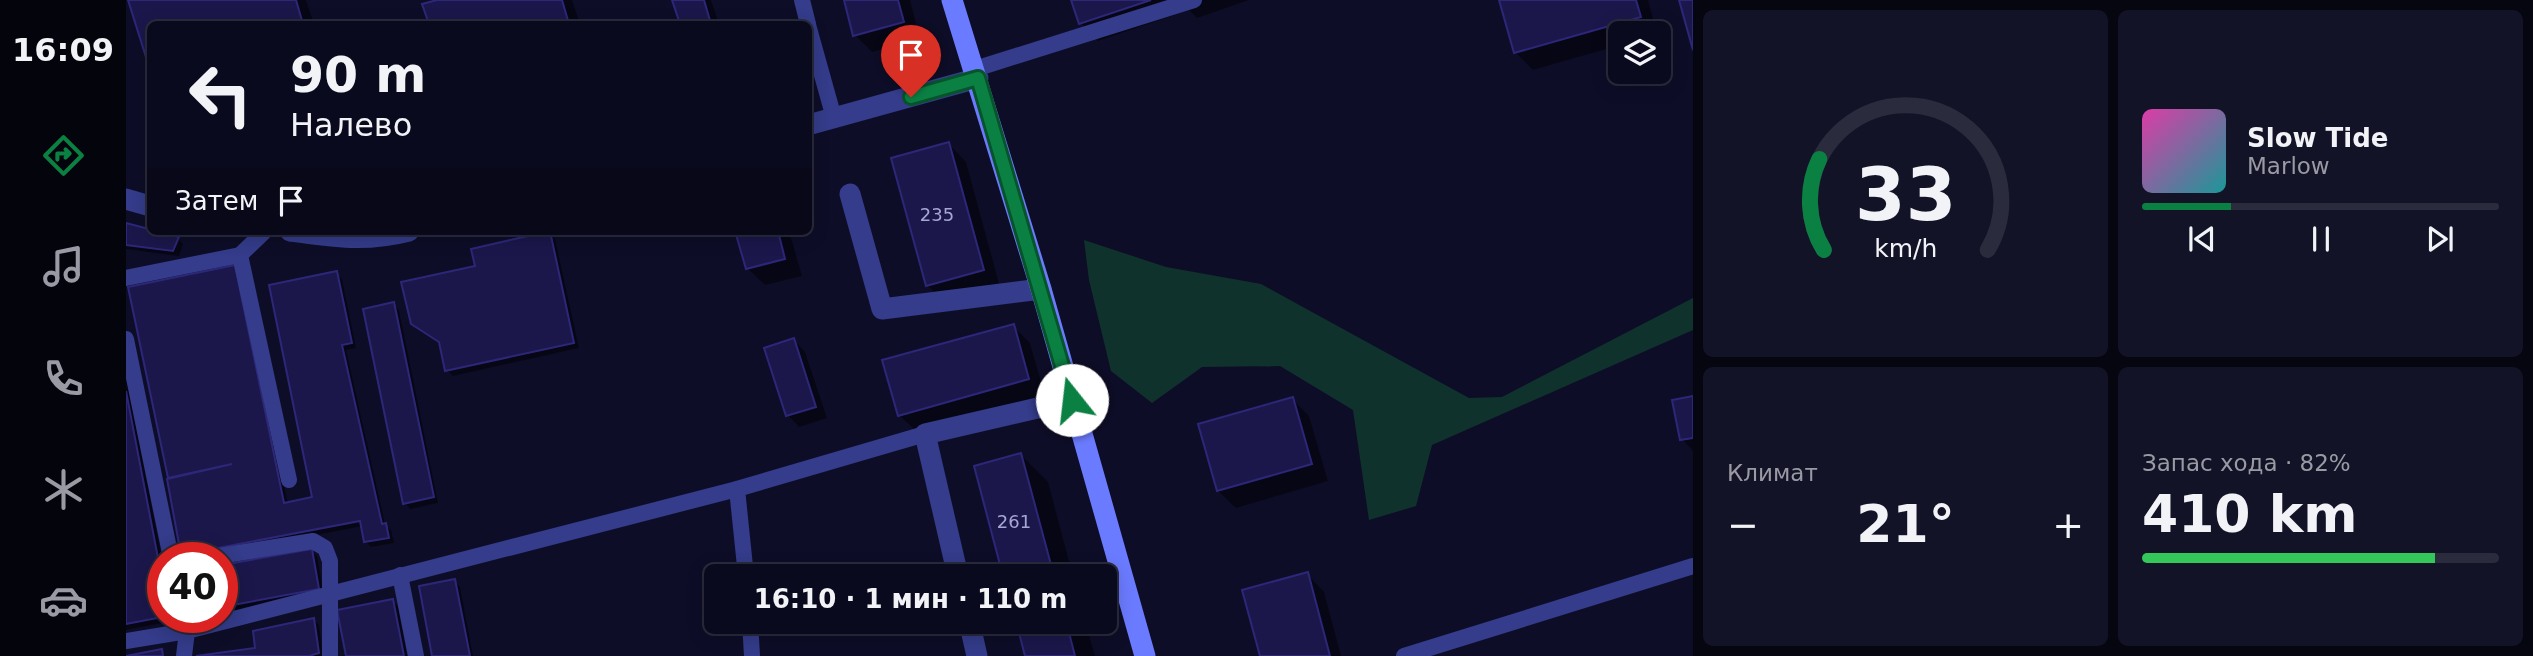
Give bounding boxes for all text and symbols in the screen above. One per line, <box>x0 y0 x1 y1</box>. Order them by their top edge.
map controls <box>1608 21 1671 84</box>
button: layers <box>1608 21 1671 84</box>
pin <box>881 25 941 97</box>
text: 16:09 <box>12 31 114 69</box>
icon: arrive <box>892 36 930 74</box>
text: 90 m <box>290 47 426 104</box>
icon: left <box>175 49 266 140</box>
text: Налево <box>290 106 412 144</box>
text: Slow Tide <box>2247 123 2388 153</box>
icon: directions <box>39 131 88 180</box>
text: 33 <box>1855 152 1956 237</box>
text: Marlow <box>2247 153 2330 179</box>
icon: arrive <box>272 182 310 220</box>
text: Затем <box>175 186 258 216</box>
house number: 235 <box>920 204 954 225</box>
icon: previous <box>2183 220 2221 258</box>
icon: pause <box>2302 220 2340 258</box>
icon: next <box>2421 220 2459 258</box>
text: km/h <box>1874 234 1937 263</box>
icon: music <box>39 242 88 291</box>
icon: phone <box>39 354 88 403</box>
position arrow <box>1035 363 1109 437</box>
text: Запас хода · 82% <box>2142 450 2351 476</box>
text: Климат <box>1727 460 1818 486</box>
icon: climate <box>39 465 88 514</box>
text: 410 km <box>2142 484 2357 544</box>
text: 21° <box>1856 494 1955 554</box>
text: − <box>1727 503 1759 547</box>
text: + <box>2052 503 2084 547</box>
house number: 261 <box>997 511 1031 532</box>
speed limit sign: 40 <box>147 542 238 633</box>
icon: car <box>39 576 88 625</box>
text: 16:10 · 1 мин · 110 m <box>754 584 1067 614</box>

